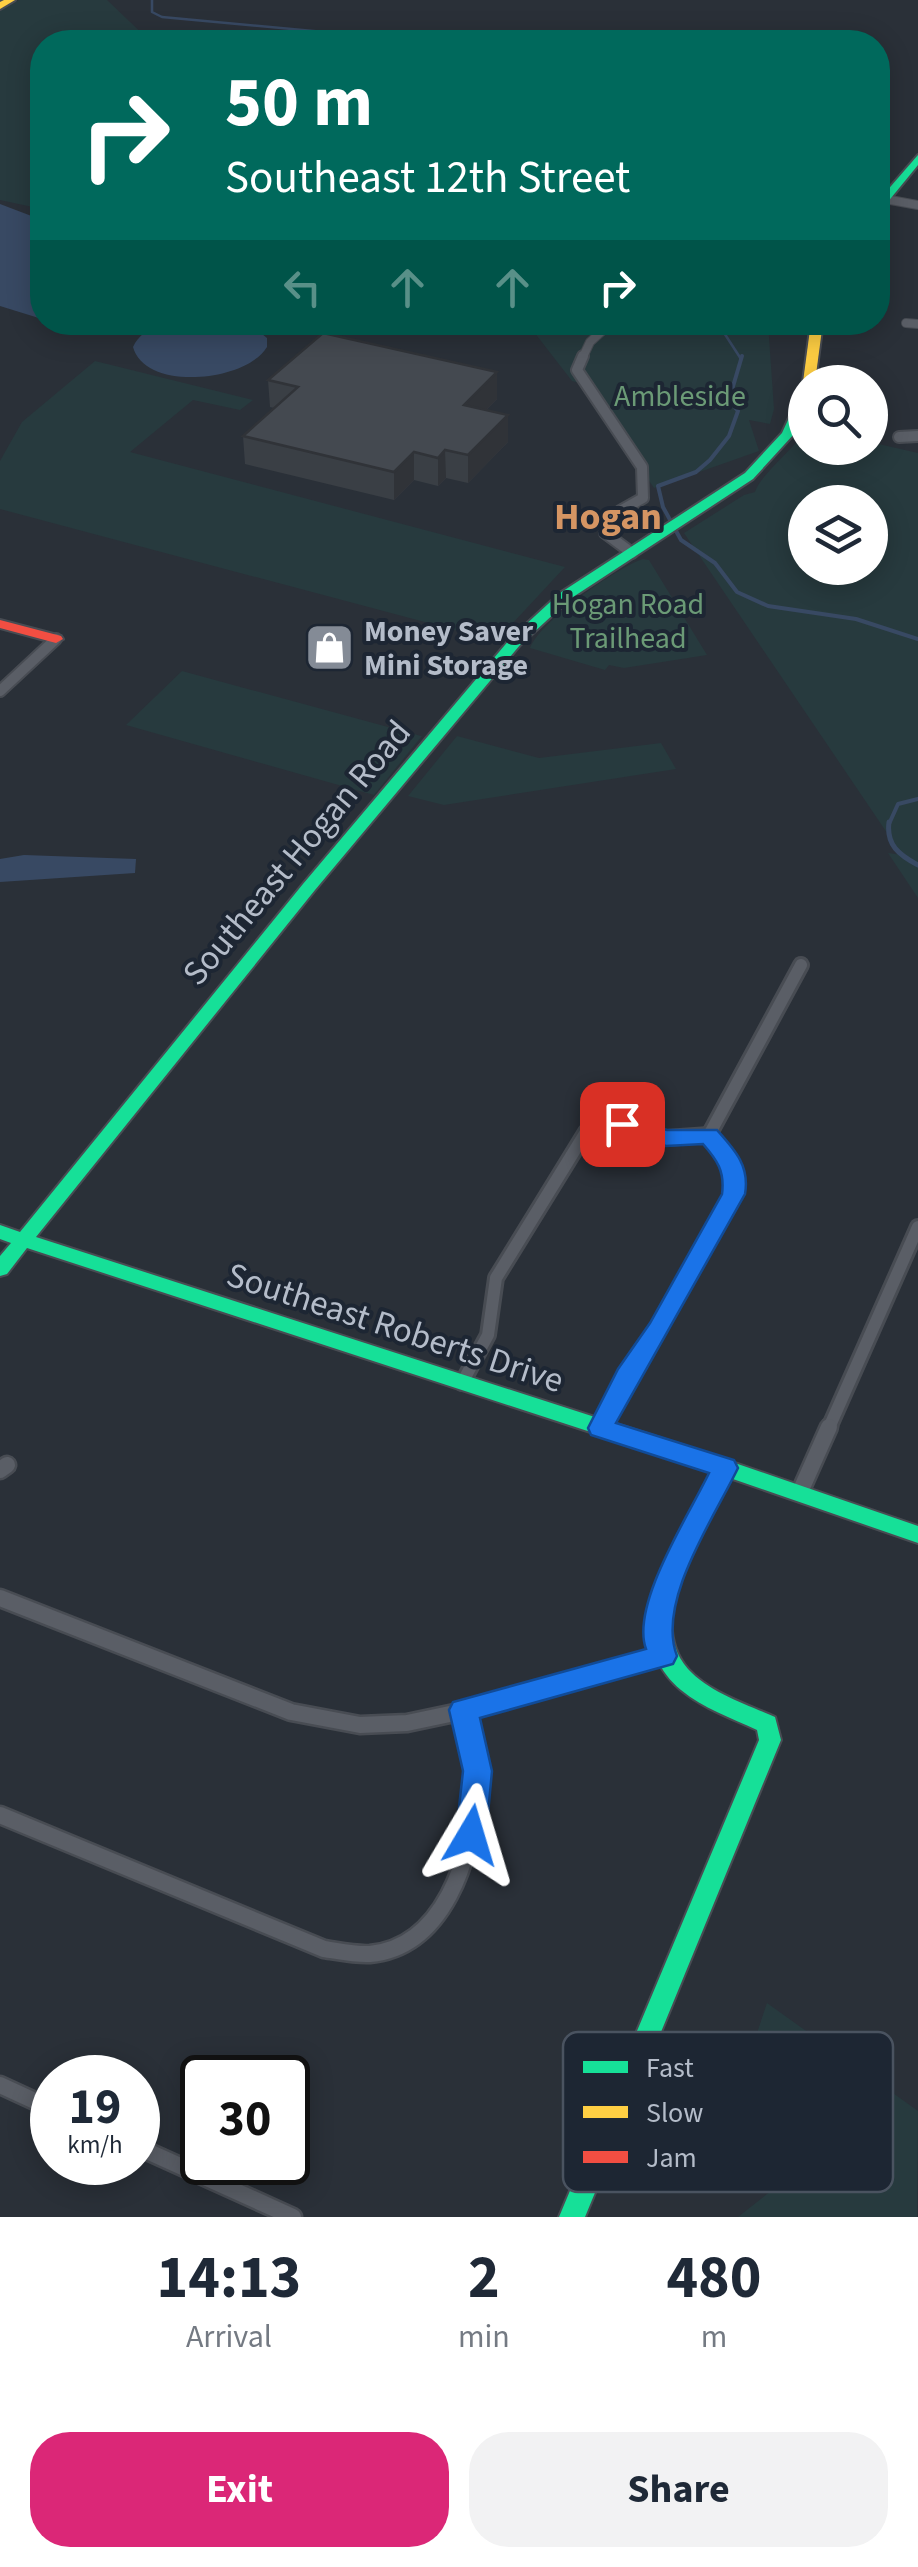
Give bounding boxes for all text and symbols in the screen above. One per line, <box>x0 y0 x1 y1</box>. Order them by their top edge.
text: 50 m <box>225 53 373 153</box>
icon: right <box>60 70 190 200</box>
text: Southeast 12th Street <box>225 146 630 210</box>
icon: left <box>275 260 330 315</box>
icon: ahead <box>380 260 435 315</box>
icon: ahead <box>485 260 540 315</box>
icon: right <box>590 260 645 315</box>
map controls <box>788 365 888 585</box>
button: search <box>788 365 888 465</box>
park label: Ambleside <box>614 375 746 418</box>
button: layers <box>788 485 888 585</box>
district label: Hogan <box>554 490 662 544</box>
park label: Hogan Road Trailhead <box>552 583 704 660</box>
place label: Money Saver Mini Storage <box>364 610 533 687</box>
shop icon: Money Saver Mini Storage <box>303 622 355 674</box>
street label: Southeast Hogan Road <box>171 710 423 996</box>
pin <box>580 1082 665 1167</box>
icon: arrive <box>595 1097 650 1152</box>
street label: Southeast Roberts Drive <box>220 1250 570 1406</box>
position arrow <box>419 1783 523 1887</box>
legend <box>563 2032 893 2192</box>
text: Fast <box>646 2048 694 2088</box>
speed limit sign: 30 <box>180 2055 310 2185</box>
text: 19 <box>69 2072 121 2143</box>
text: Slow <box>646 2093 703 2133</box>
text: km/h <box>67 2127 123 2163</box>
text: Jam <box>646 2138 697 2178</box>
text: 14:13 <box>157 2236 301 2321</box>
text: 2 <box>468 2236 500 2321</box>
text: 480 <box>666 2236 761 2321</box>
text: Arrival <box>186 2314 272 2360</box>
text: min <box>458 2314 510 2360</box>
text: m <box>701 2314 727 2360</box>
button: Exit <box>30 2432 449 2547</box>
button: Share <box>469 2432 888 2547</box>

